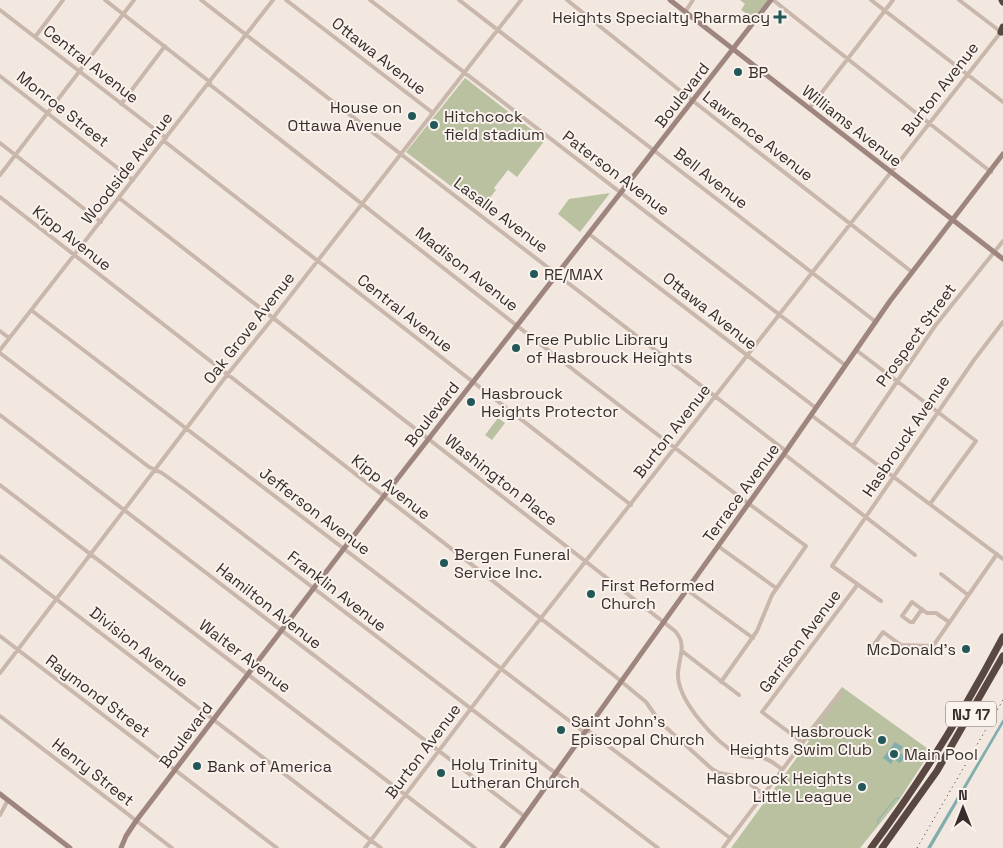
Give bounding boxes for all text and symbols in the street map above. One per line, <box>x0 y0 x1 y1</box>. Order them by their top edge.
place label: Heights Specialty Pharmacy <box>552 7 770 28</box>
marker: Heights Specialty Pharmacy <box>774 11 786 23</box>
street label: Ottawa Avenue <box>327 12 431 100</box>
street label: Central Avenue <box>39 20 143 108</box>
street label: Burton Avenue <box>897 38 983 140</box>
street label: Boulevard <box>650 58 714 132</box>
place label: BP <box>748 62 769 83</box>
street label: Monroe Street <box>13 66 113 152</box>
marker: BP <box>732 66 744 78</box>
street label: Williams Avenue <box>798 80 906 172</box>
street label: Lawrence Avenue <box>698 86 818 186</box>
place label: House on Ottawa Avenue <box>287 97 402 136</box>
place label: Hitchcock field stadium <box>444 106 545 145</box>
street label: Woodside Avenue <box>77 108 177 228</box>
marker: House on Ottawa Avenue <box>406 110 418 122</box>
marker: Hitchcock field stadium <box>428 119 440 131</box>
street label: Paterson Avenue <box>558 126 674 220</box>
street label: Bell Avenue <box>670 143 752 213</box>
street label: Lasalle Avenue <box>449 173 553 257</box>
street label: Kipp Avenue <box>28 201 116 275</box>
street label: Madison Avenue <box>411 222 523 316</box>
place label: RE/MAX <box>544 264 603 285</box>
street label: Ottawa Avenue <box>658 267 762 355</box>
street label: Oak Grove Avenue <box>199 268 299 388</box>
marker: RE/MAX <box>528 268 540 280</box>
street label: Central Avenue <box>353 269 457 357</box>
street label: Prospect Street <box>871 279 961 391</box>
place label: Free Public Library of Hasbrouck Heights <box>526 329 692 368</box>
marker: Free Public Library of Hasbrouck Heights <box>510 342 522 354</box>
street label: Hasbrouck Avenue <box>857 371 955 501</box>
street label: Boulevard <box>400 377 464 451</box>
street label: Burton Avenue <box>629 380 715 482</box>
place label: Hasbrouck Heights Protector <box>481 383 618 422</box>
marker: Hasbrouck Heights Protector <box>465 396 477 408</box>
street label: Washington Place <box>440 429 562 531</box>
street label: Terrace Avenue <box>698 439 784 547</box>
street label: Kipp Avenue <box>347 450 435 524</box>
street label: Jefferson Avenue <box>255 462 375 560</box>
place label: Bergen Funeral Service Inc. <box>454 544 570 583</box>
street label: Franklin Avenue <box>283 546 391 636</box>
marker: Bergen Funeral Service Inc. <box>438 557 450 569</box>
street label: Hamilton Avenue <box>212 558 326 654</box>
place label: First Reformed Church <box>601 575 715 614</box>
street label: Garrison Avenue <box>754 585 846 697</box>
marker: First Reformed Church <box>585 588 597 600</box>
street label: Division Avenue <box>85 602 193 692</box>
street label: Walter Avenue <box>195 615 295 697</box>
place label: McDonald's <box>866 639 956 660</box>
marker: McDonald's <box>960 643 972 655</box>
street label: Raymond Street <box>42 650 154 742</box>
street label: Boulevard <box>154 698 218 772</box>
street label: Burton Avenue <box>380 699 466 803</box>
road number: NJ 17 <box>946 702 996 726</box>
place label: Saint John's Episcopal Church <box>571 711 705 750</box>
place label: Hasbrouck Heights Swim Club <box>730 721 872 760</box>
marker: Saint John's Episcopal Church <box>555 724 567 736</box>
street label: Henry Street <box>48 733 138 811</box>
marker: Hasbrouck Heights Swim Club <box>876 734 888 746</box>
place label: Main Pool <box>904 744 978 765</box>
marker: Main Pool <box>888 748 900 760</box>
place label: Holy Trinity Lutheran Church <box>451 754 580 793</box>
place label: Bank of America <box>207 756 332 777</box>
marker: Bank of America <box>191 760 203 772</box>
marker: Holy Trinity Lutheran Church <box>435 767 447 779</box>
place label: Hasbrouck Heights Little League <box>706 768 852 807</box>
marker: Hasbrouck Heights Little League <box>856 781 868 793</box>
north arrow <box>938 783 988 833</box>
text: N <box>958 786 968 804</box>

